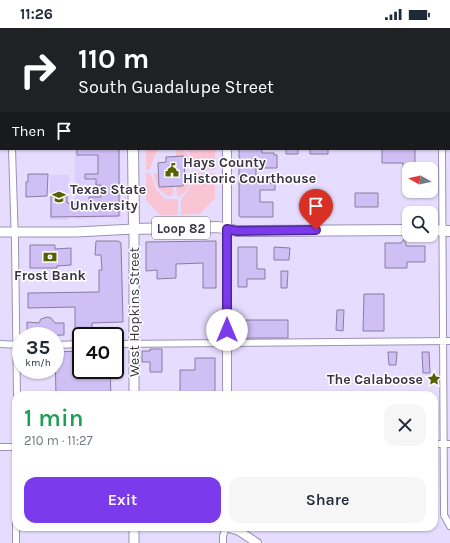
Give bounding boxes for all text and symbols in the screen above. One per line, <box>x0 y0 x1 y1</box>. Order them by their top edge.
text: 11:26 <box>20 5 53 23</box>
text: 110 m <box>78 42 149 75</box>
icon: right <box>12 44 64 96</box>
text: South Guadalupe Street <box>78 76 274 98</box>
icon: arrive <box>53 120 75 142</box>
text: Then <box>12 122 45 140</box>
place label: Hays County Historic Courthouse <box>183 154 316 187</box>
public building icon: Hays County Historic Courthouse <box>164 162 180 178</box>
north arrow <box>402 162 438 198</box>
map controls <box>402 162 438 242</box>
place label: Texas State University <box>70 181 146 214</box>
school or university icon: Texas State University <box>51 189 67 205</box>
pin <box>299 189 333 230</box>
icon: arrive <box>305 195 327 217</box>
button: search <box>402 206 438 242</box>
road number: Loop 82 <box>152 217 210 239</box>
street label: West Hopkins Street <box>126 247 143 377</box>
bank icon: Frost Bank <box>42 249 58 265</box>
place label: Frost Bank <box>14 267 87 284</box>
position arrow <box>206 309 248 351</box>
speed limit sign: 40 <box>72 327 124 379</box>
text: 35 <box>26 336 50 359</box>
text: km/h <box>25 357 51 369</box>
place label: The Calaboose <box>327 371 423 388</box>
place icon: The Calaboose <box>426 371 442 387</box>
text: 1 min <box>24 404 84 432</box>
button: close <box>384 404 426 446</box>
text: 210 m · 11:27 <box>24 433 93 448</box>
button: Exit <box>24 477 221 523</box>
button: Share <box>229 477 426 523</box>

